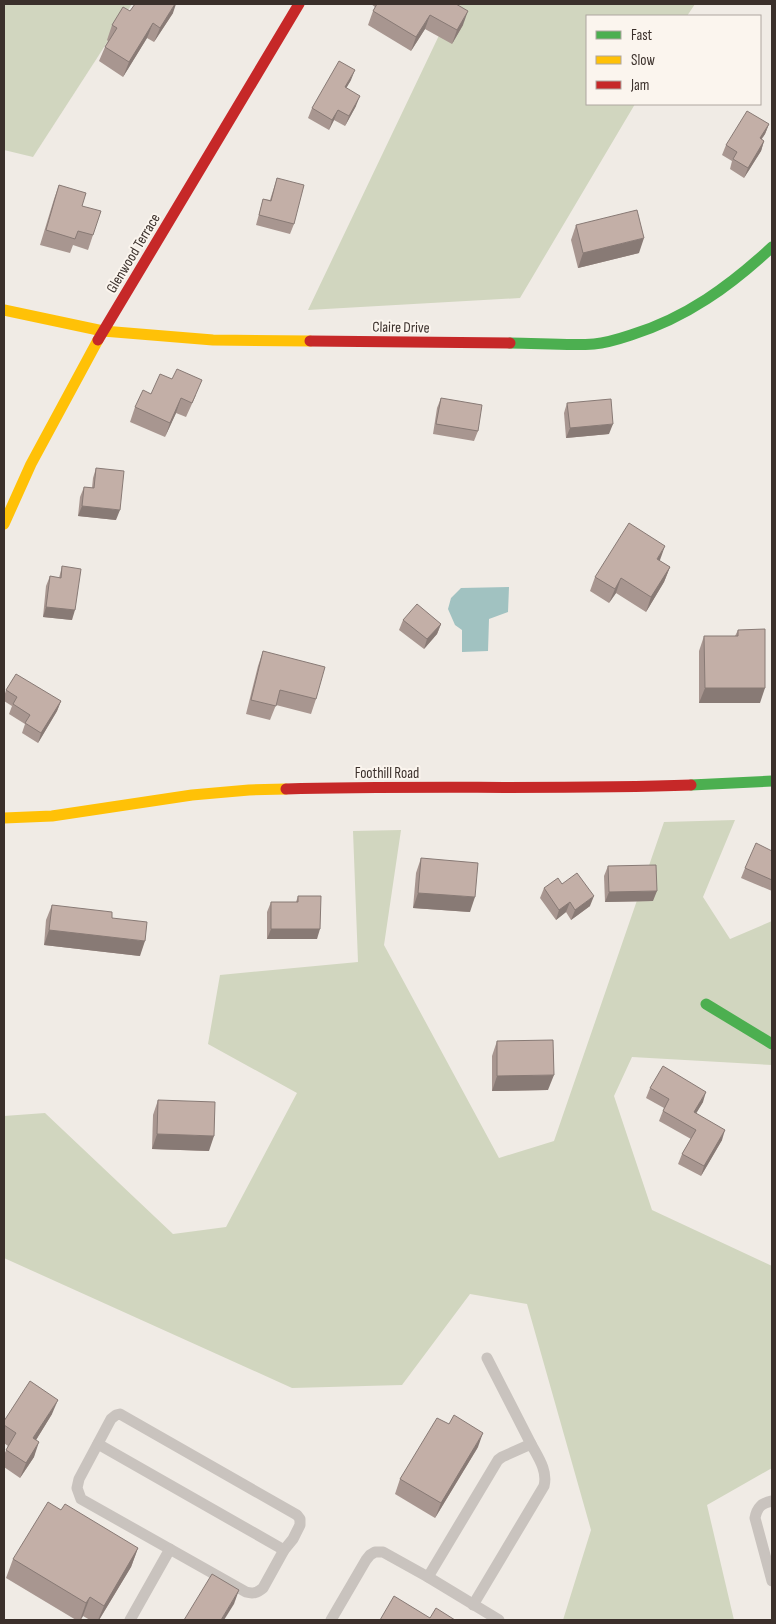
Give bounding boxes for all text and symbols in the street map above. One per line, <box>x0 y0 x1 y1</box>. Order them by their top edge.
legend <box>586 15 761 105</box>
text: Fast <box>631 26 653 45</box>
text: Slow <box>631 51 655 70</box>
text: Jam <box>630 76 649 95</box>
street label: Glenwood Terrace <box>102 210 165 296</box>
street label: Claire Drive <box>372 318 430 337</box>
street label: Foothill Road <box>355 764 419 783</box>

